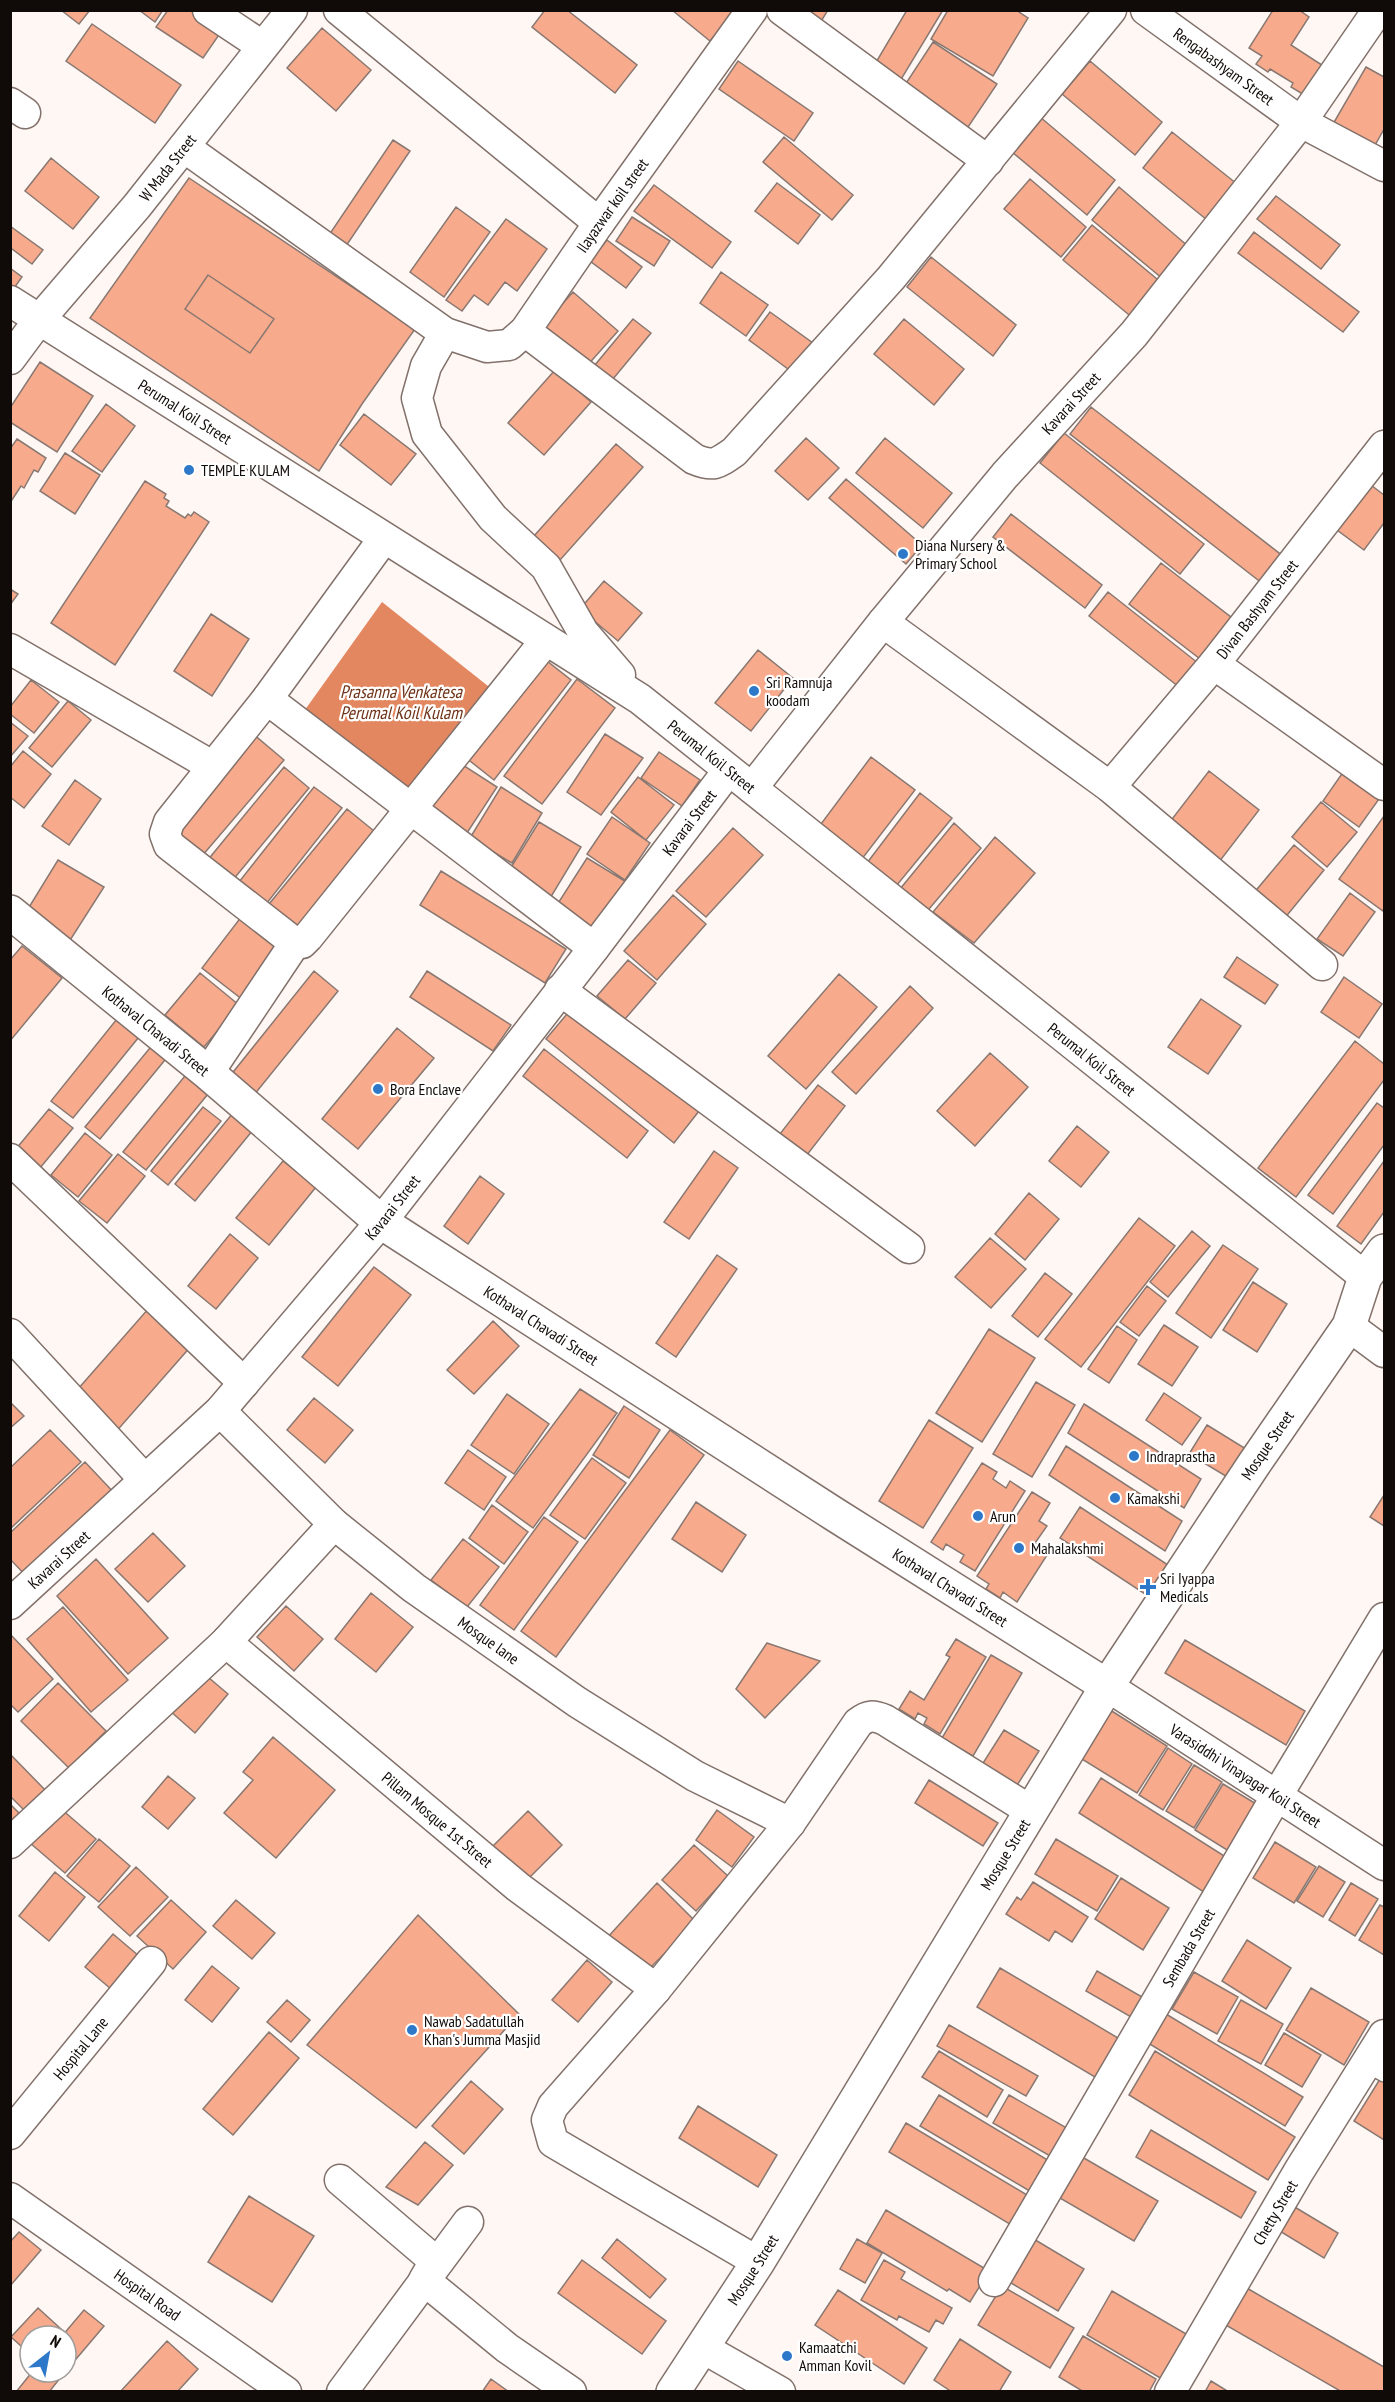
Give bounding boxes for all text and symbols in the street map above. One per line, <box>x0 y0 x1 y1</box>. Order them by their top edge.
street label: Rengabashyam Street <box>1170 23 1278 110</box>
street label: W Mada Street <box>135 129 201 205</box>
street label: Ilayazwar koil street <box>572 154 653 256</box>
street label: Kavarai Street <box>1037 367 1105 438</box>
street label: Perumal Koil Street <box>135 375 236 449</box>
place label: TEMPLE KULAM <box>201 460 290 480</box>
marker: TEMPLE KULAM <box>182 463 196 477</box>
place label: Diana Nursery & Primary School <box>915 535 1006 573</box>
marker: Diana Nursery & Primary School <box>896 547 910 561</box>
street label: Divan Bashyam Street <box>1212 555 1302 663</box>
place label: Sri Ramnuja koodam <box>766 672 832 710</box>
water label: Prasanna Venkatesa Perumal Koil Kulam <box>340 680 463 724</box>
marker: Sri Ramnuja koodam <box>747 684 761 698</box>
street label: Perumal Koil Street <box>664 715 760 798</box>
street label: Kavarai Street <box>658 785 721 859</box>
street label: Kothaval Chavadi Street <box>98 981 214 1080</box>
street label: Perumal Koil Street <box>1044 1018 1140 1101</box>
place label: Bora Enclave <box>390 1079 461 1099</box>
marker: Bora Enclave <box>371 1082 385 1096</box>
street label: Kavarai Street <box>360 1170 424 1244</box>
street label: Kothaval Chavadi Street <box>480 1281 603 1370</box>
street label: Mosque Street <box>1236 1406 1298 1484</box>
place label: Indraprastha <box>1146 1446 1215 1466</box>
marker: Indraprastha <box>1127 1449 1141 1463</box>
place label: Kamakshi <box>1127 1488 1180 1508</box>
marker: Kamakshi <box>1108 1491 1122 1505</box>
place label: Arun <box>990 1506 1016 1526</box>
marker: Arun <box>971 1509 985 1523</box>
street label: Kavarai Street <box>23 1525 94 1593</box>
place label: Mahalakshmi <box>1031 1538 1104 1558</box>
marker: Mahalakshmi <box>1012 1541 1026 1555</box>
street label: Kothaval Chavadi Street <box>889 1544 1012 1631</box>
place label: Sri Iyappa Medicals <box>1160 1568 1215 1606</box>
marker: Sri Iyappa Medicals <box>1141 1580 1155 1594</box>
street label: Mosque lane <box>454 1612 523 1668</box>
street label: Varasiddhi Vinayagar Koil Street <box>1165 1719 1325 1832</box>
street label: Pillam Mosque 1st Street <box>378 1767 497 1872</box>
street label: Mosque Street <box>976 1815 1034 1894</box>
street label: Sembada Street <box>1158 1904 1219 1990</box>
place label: Nawab Sadatullah Khan's Jumma Masjid <box>424 2011 541 2049</box>
street label: Hospital Lane <box>49 2013 112 2084</box>
marker: Nawab Sadatullah Khan's Jumma Masjid <box>405 2023 419 2037</box>
street label: Chetty Street <box>1248 2176 1302 2248</box>
street label: Mosque Street <box>723 2230 783 2309</box>
street label: Hospital Road <box>110 2264 185 2325</box>
north arrow <box>18 2324 78 2384</box>
text: N <box>47 2330 65 2352</box>
place label: Kamaatchi Amman Kovil <box>799 2337 872 2375</box>
marker: Kamaatchi Amman Kovil <box>780 2349 794 2363</box>

